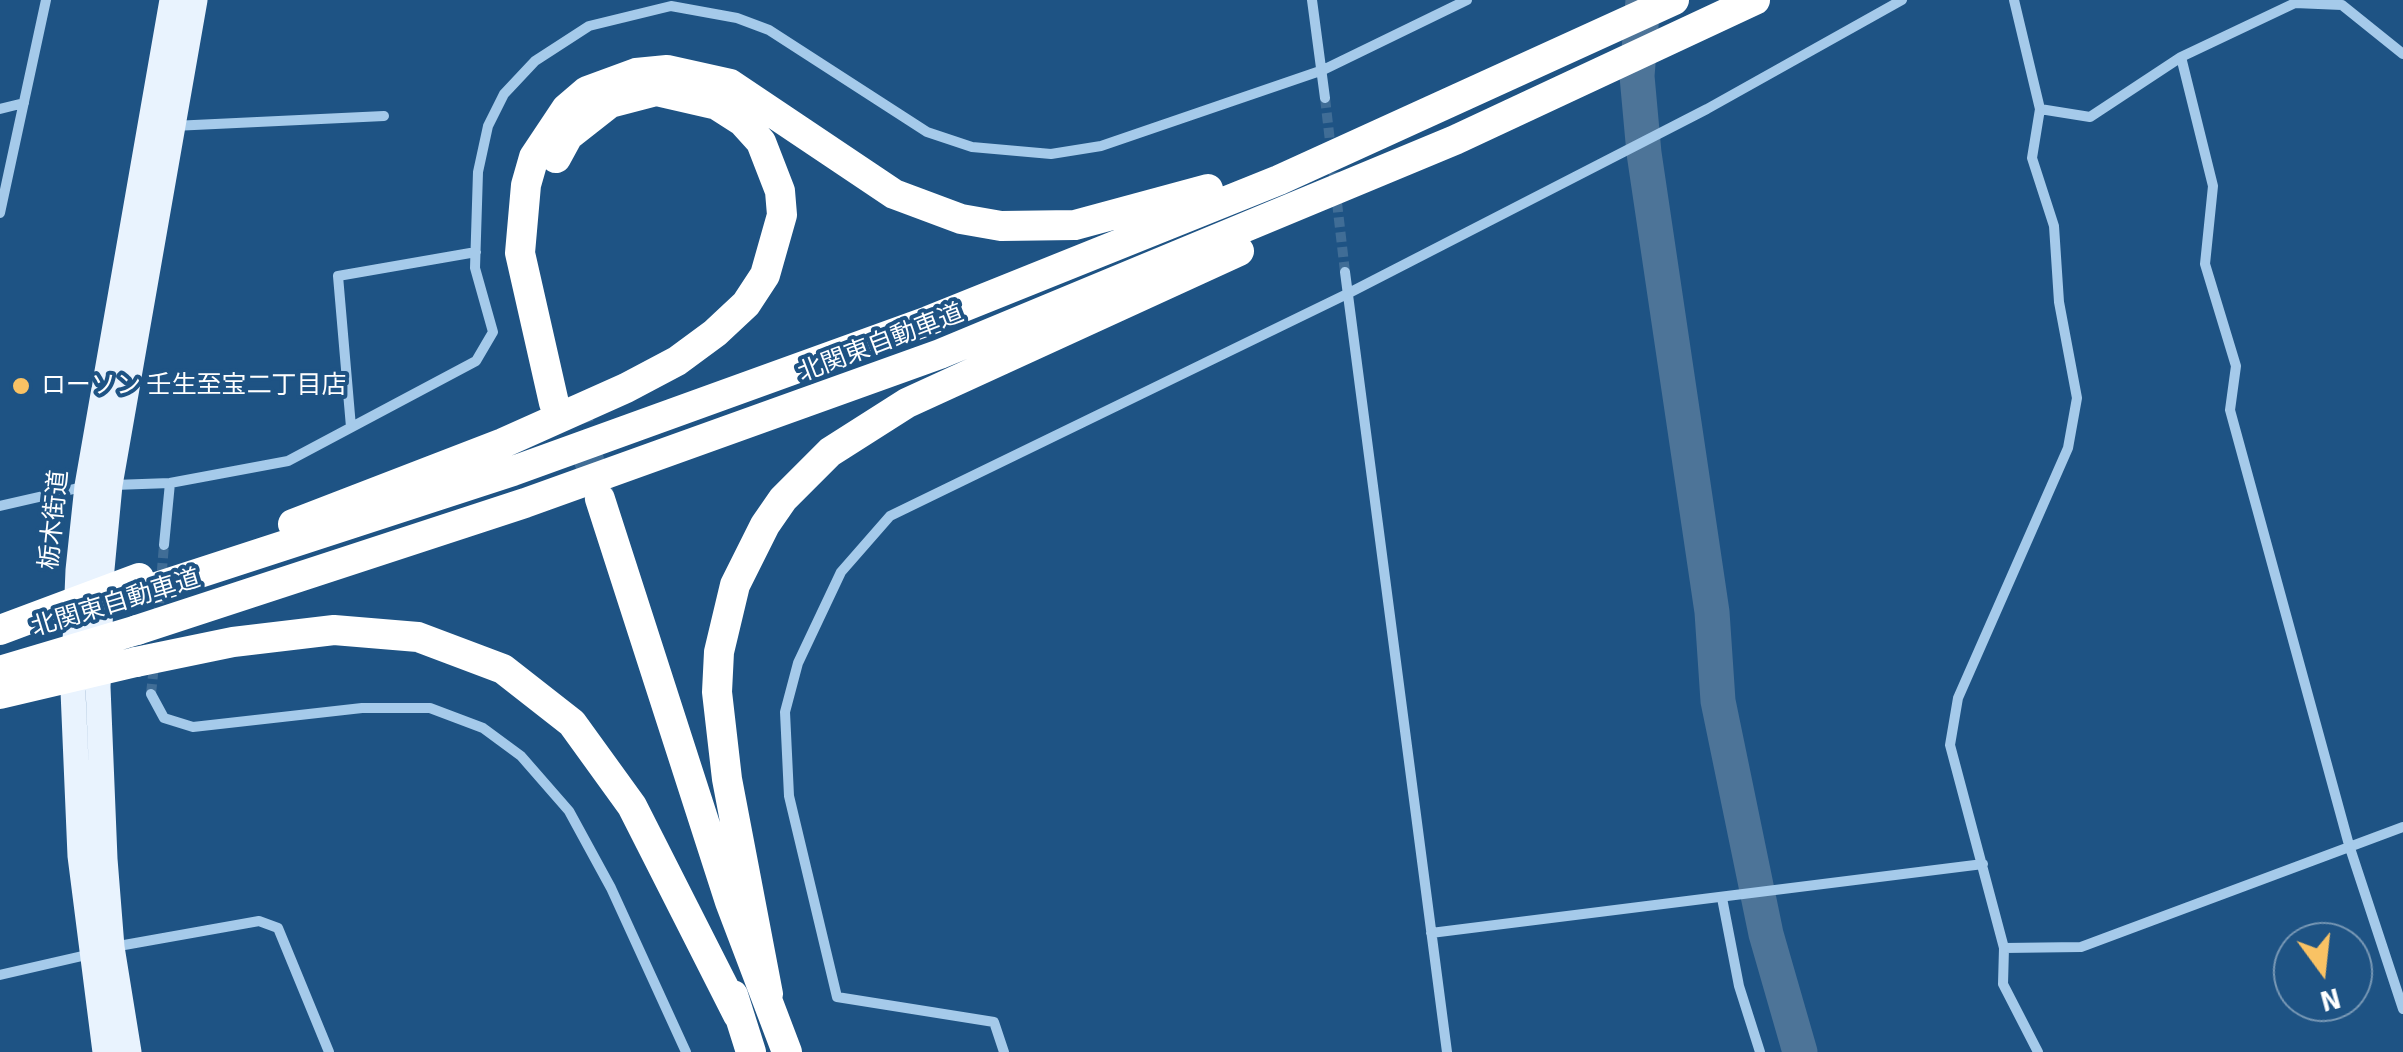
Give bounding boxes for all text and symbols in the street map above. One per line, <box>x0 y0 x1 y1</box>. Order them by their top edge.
street label: 北関東自動車道 <box>794 299 968 389</box>
place label: ローソン 壬生至宝二丁目店 <box>41 371 346 401</box>
marker: ローソン 壬生至宝二丁目店 <box>10 375 32 397</box>
street label: 栃木街道 <box>35 469 75 571</box>
street label: 北関東自動車道 <box>28 564 204 644</box>
north arrow <box>2273 922 2373 1022</box>
text: N <box>2316 980 2344 1018</box>

